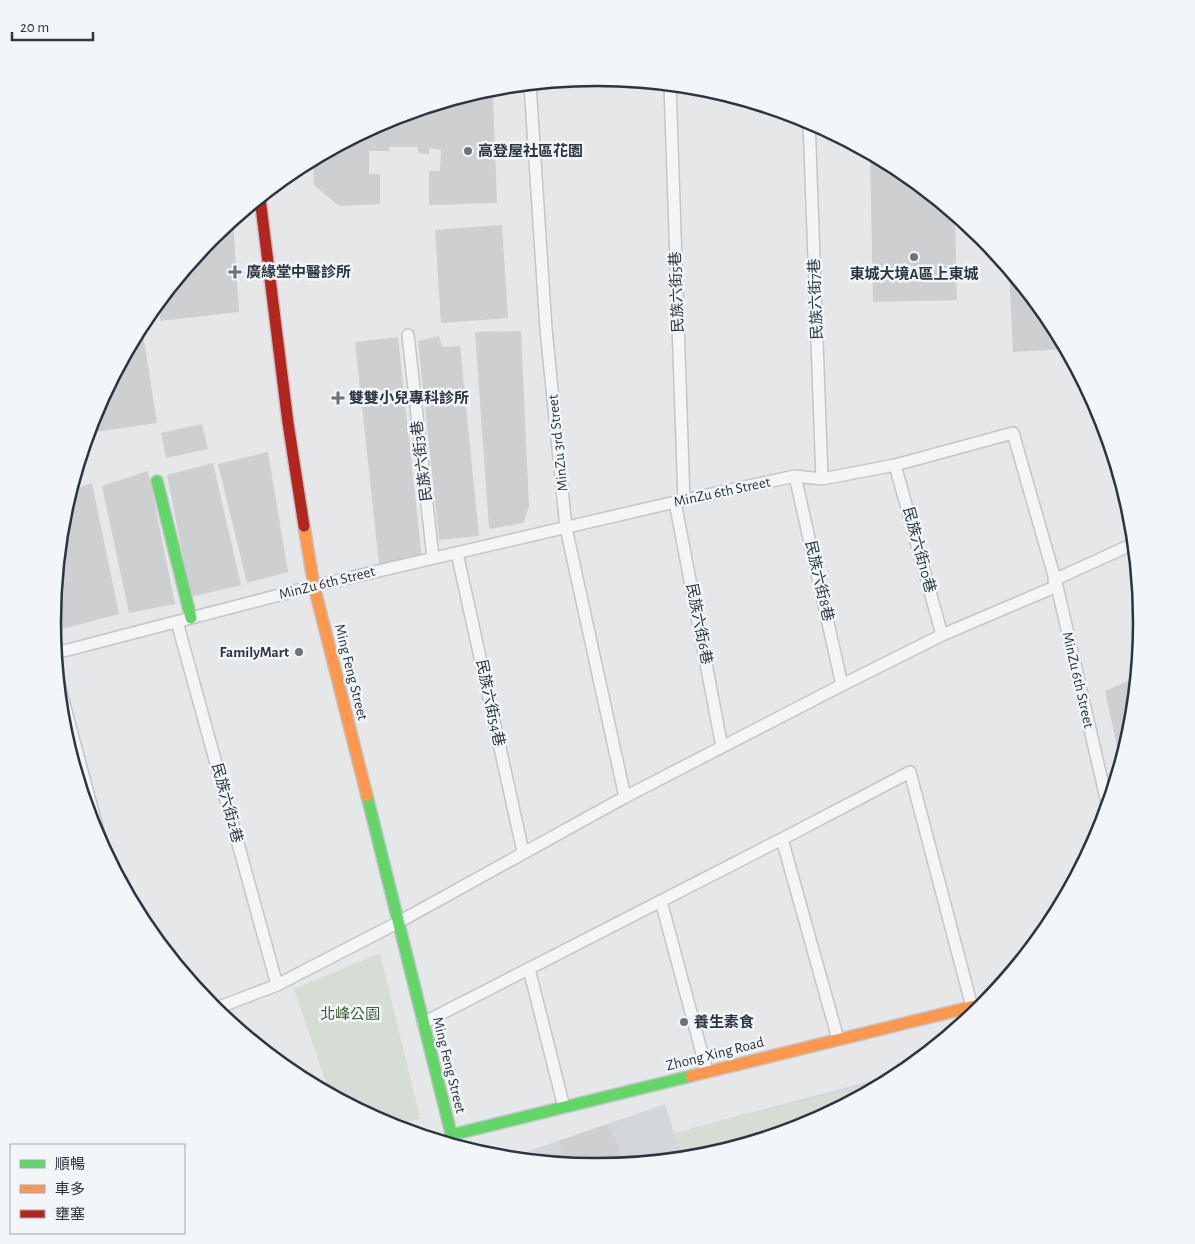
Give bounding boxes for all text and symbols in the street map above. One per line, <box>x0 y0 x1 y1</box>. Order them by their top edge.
scale bar <box>12 10 94 42</box>
text: 20 m <box>20 20 49 35</box>
place label: 高登屋社區花園 <box>478 142 583 159</box>
marker: 高登屋社區花園 <box>462 145 474 157</box>
street label: 民族六街5巷 <box>667 251 686 333</box>
marker: 東城大境A區上東城 <box>908 251 920 263</box>
street label: 民族六街7巷 <box>806 258 825 340</box>
place label: 廣緣堂中醫診所 <box>246 264 351 280</box>
marker: 廣緣堂中醫診所 <box>228 265 242 279</box>
place label: 東城大境A區上東城 <box>849 265 979 282</box>
place label: 雙雙小兒專科診所 <box>349 390 469 406</box>
marker: 雙雙小兒專科診所 <box>331 391 345 405</box>
street label: MinZu 3rd Street <box>545 393 571 492</box>
street label: 民族六街3巷 <box>409 420 434 502</box>
street label: MinZu 6th Street <box>672 474 772 510</box>
street label: 民族六街10巷 <box>900 505 939 594</box>
street label: 民族六街8巷 <box>802 539 837 623</box>
street label: MinZu 6th Street <box>277 564 377 602</box>
street label: 民族六街6巷 <box>684 582 715 666</box>
street label: Ming Feng Street <box>332 622 370 722</box>
street label: MinZu 6th Street <box>1060 630 1096 730</box>
place label: FamilyMart <box>220 645 289 660</box>
marker: FamilyMart <box>293 646 305 658</box>
street label: 民族六街54巷 <box>473 658 508 748</box>
street label: 民族六街2巷 <box>209 761 246 844</box>
park label: 北峰公園 <box>320 1005 380 1022</box>
place label: 養生素食 <box>694 1014 754 1030</box>
street label: Ming Feng Street <box>430 1015 468 1115</box>
marker: 養生素食 <box>678 1016 690 1028</box>
street label: Zhong Xing Road <box>664 1035 766 1073</box>
legend <box>10 1144 185 1234</box>
text: 順暢 <box>55 1156 85 1172</box>
text: 車多 <box>55 1181 85 1197</box>
text: 壅塞 <box>55 1206 85 1222</box>

